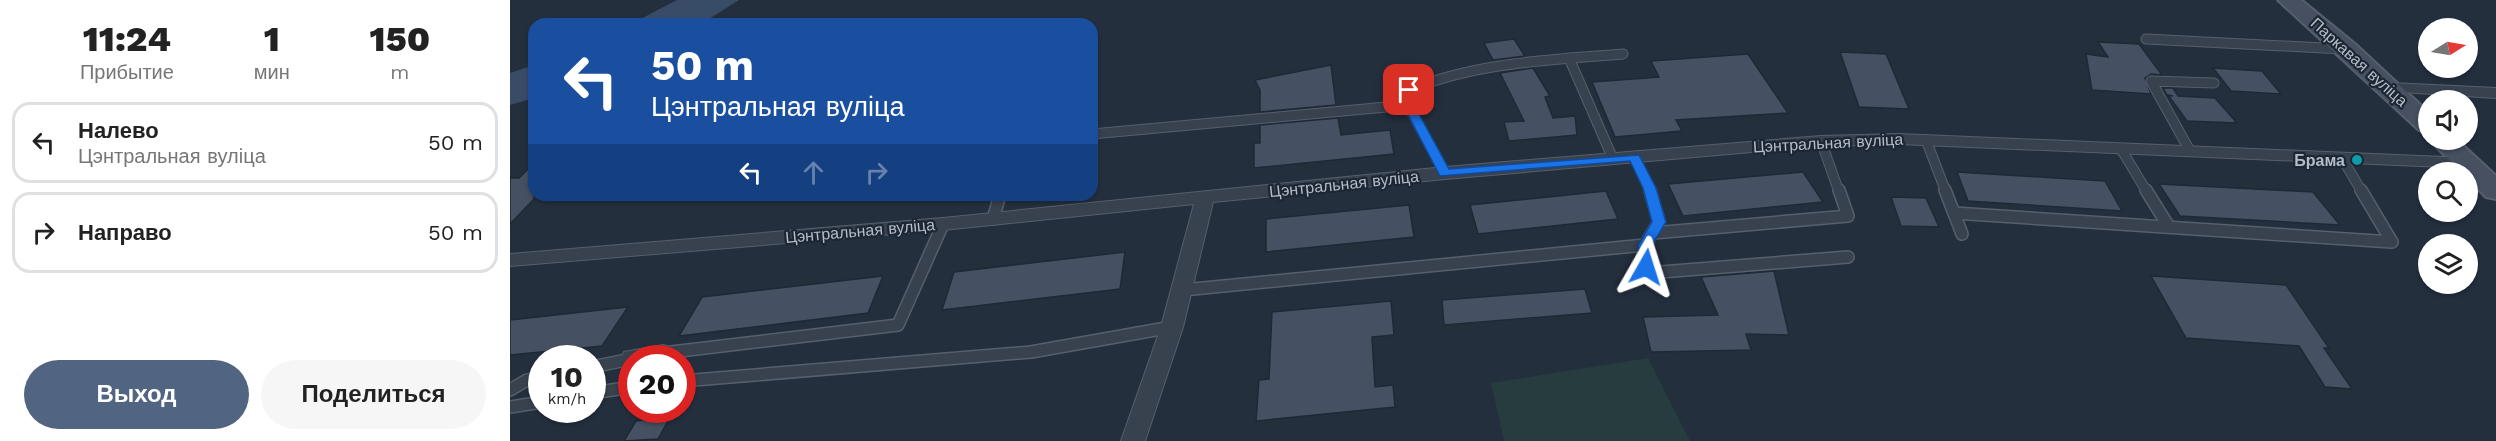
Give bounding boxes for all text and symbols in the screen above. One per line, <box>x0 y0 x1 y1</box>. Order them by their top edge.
street label: Паркавая вуліца <box>2307 14 2411 110</box>
text: 11:24 <box>83 18 171 60</box>
text: 1 <box>264 18 280 60</box>
text: 150 <box>370 18 430 60</box>
north arrow <box>2418 18 2478 78</box>
map controls <box>2418 18 2478 294</box>
text: 50 m <box>651 41 754 90</box>
icon: left <box>552 42 630 120</box>
text: Прибытие <box>80 60 174 84</box>
text: мин <box>254 60 290 84</box>
text: m <box>390 60 409 84</box>
pin <box>1383 64 1434 115</box>
icon: arrive <box>1392 73 1425 106</box>
button: sound <box>2418 90 2478 150</box>
text: Цэнтральная вуліца <box>651 91 905 123</box>
text: Налево <box>78 118 159 143</box>
icon: left <box>27 126 60 159</box>
text: 50 m <box>428 130 483 155</box>
street label: Цэнтральная вуліца <box>1752 130 1904 156</box>
text: Цэнтральная вуліца <box>78 144 266 168</box>
place label: Брама <box>2294 151 2345 170</box>
marker: Брама <box>2350 153 2364 167</box>
icon: left <box>734 156 767 189</box>
icon: ahead <box>797 156 830 189</box>
icon: right <box>860 156 893 189</box>
button: search <box>2418 162 2478 222</box>
street label: Цэнтральная вуліца <box>1268 167 1420 201</box>
street label: Цэнтральная вуліца <box>784 215 936 247</box>
icon: right <box>27 216 60 249</box>
text: Направо <box>78 220 172 245</box>
text: 50 m <box>428 220 483 245</box>
button: layers <box>2418 234 2478 294</box>
position arrow <box>1614 235 1678 299</box>
speed limit sign: 20 <box>618 345 696 423</box>
text: 10 <box>551 359 583 394</box>
button: Выход <box>24 360 249 429</box>
button: Поделиться <box>261 360 486 429</box>
text: km/h <box>548 390 586 408</box>

